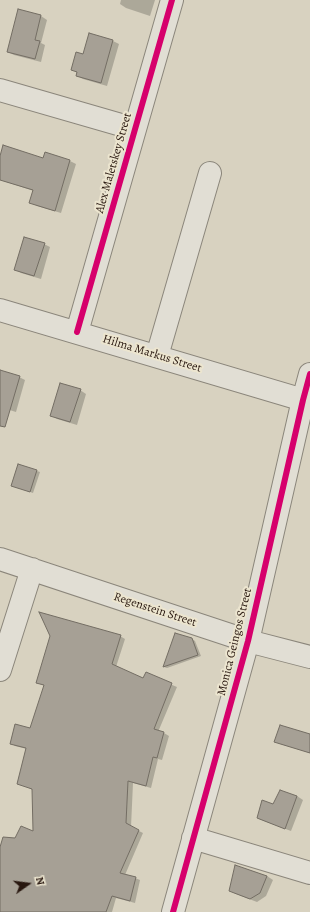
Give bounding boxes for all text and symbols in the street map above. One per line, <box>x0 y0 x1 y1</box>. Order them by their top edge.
street label: Alex Maletskey Street <box>93 111 135 215</box>
street label: Hilma Markus Street <box>101 332 203 376</box>
street label: Monica Geingos Street <box>215 587 255 697</box>
street label: Regenstein Street <box>112 590 198 630</box>
north arrow <box>8 864 48 904</box>
text: N <box>32 875 48 887</box>

